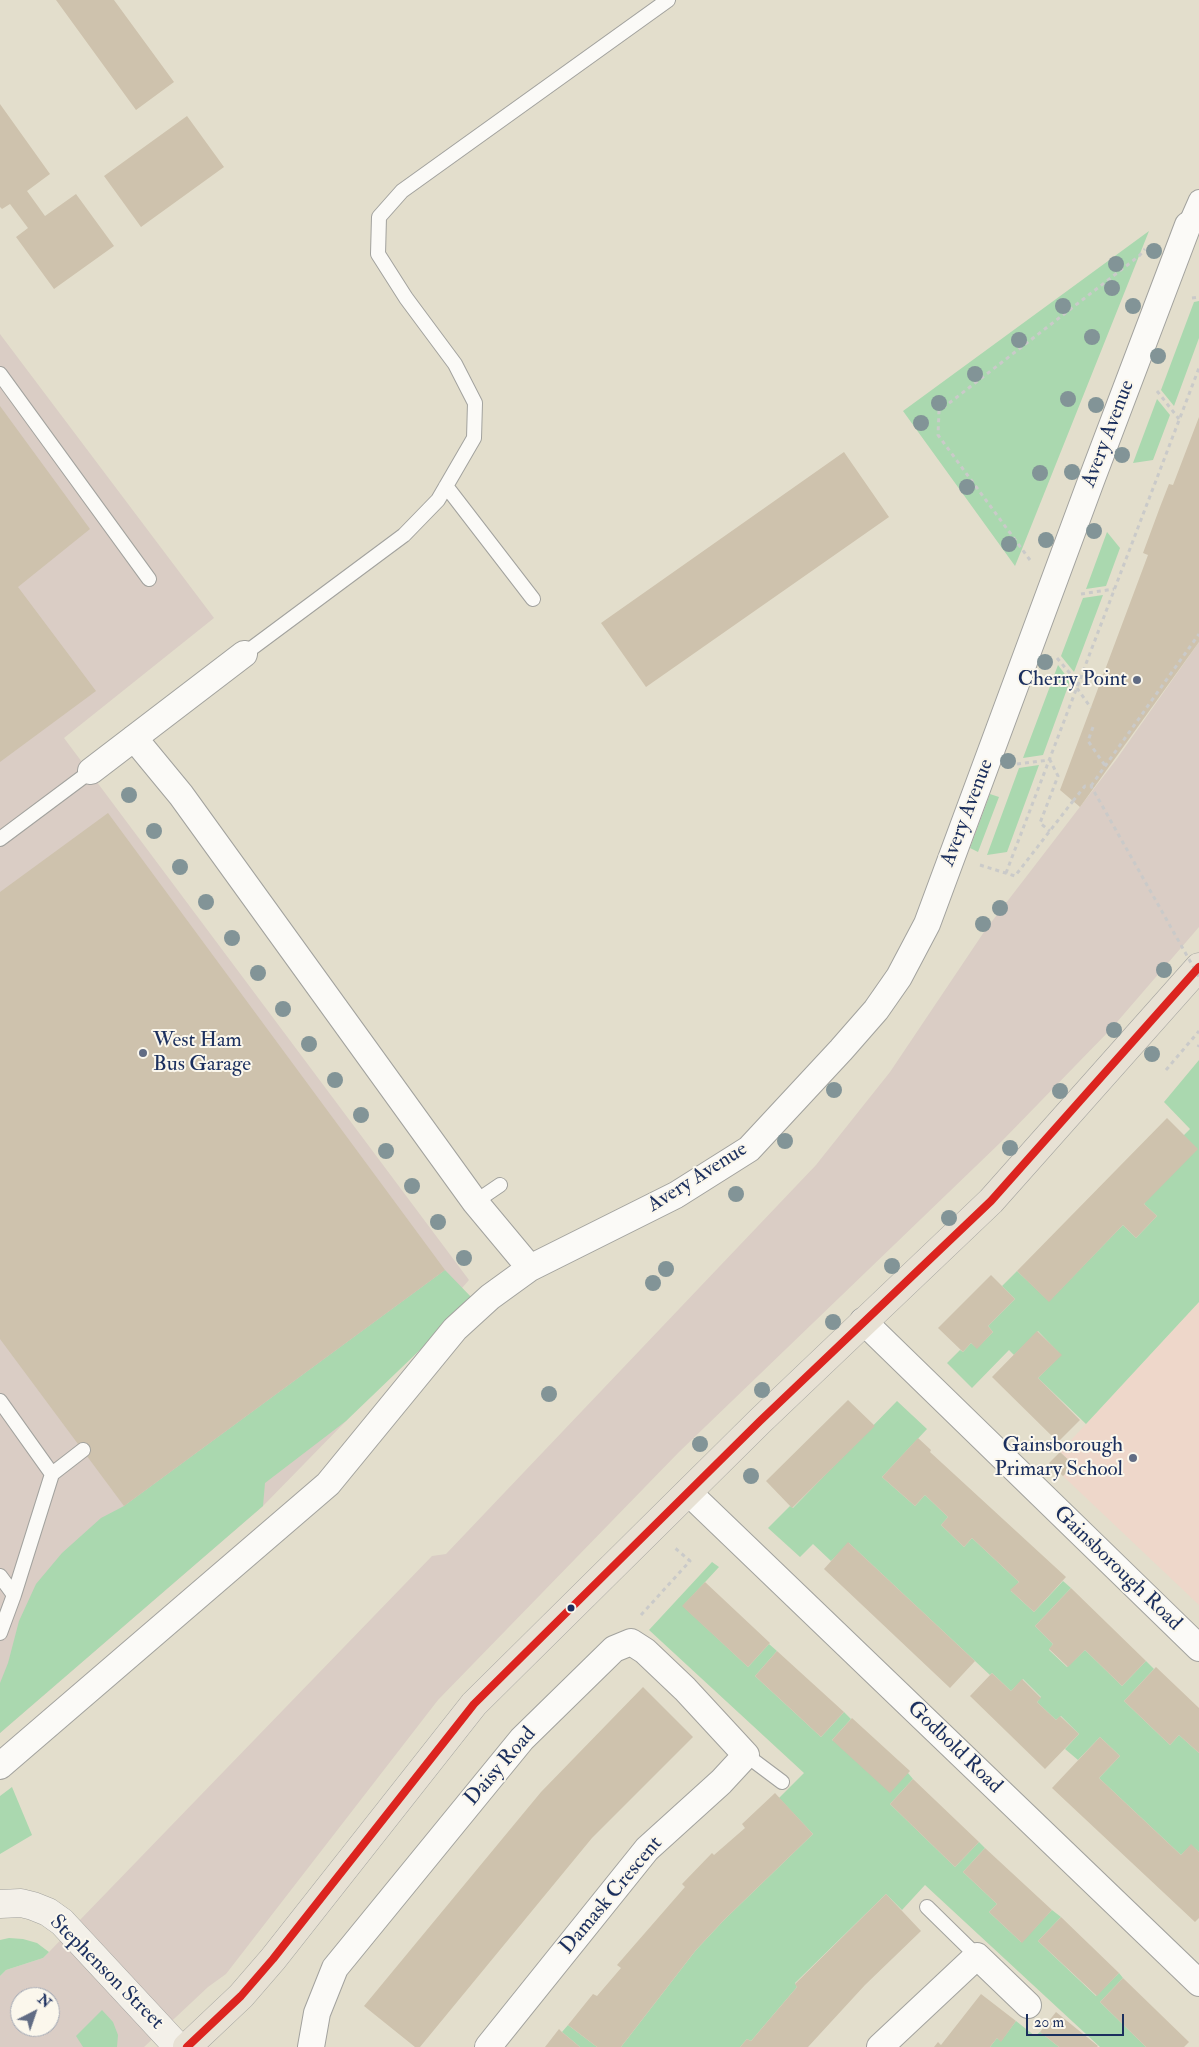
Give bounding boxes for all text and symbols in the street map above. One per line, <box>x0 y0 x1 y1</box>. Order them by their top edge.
street label: Avery Avenue <box>1077 377 1141 491</box>
place label: Cherry Point <box>1018 667 1127 693</box>
marker: Cherry Point <box>1131 674 1143 686</box>
street label: Avery Avenue <box>936 756 1000 870</box>
place label: West Ham Bus Garage <box>153 1028 251 1078</box>
marker: West Ham Bus Garage <box>137 1047 149 1059</box>
street label: Avery Avenue <box>644 1137 752 1219</box>
place label: Gainsborough Primary School <box>994 1433 1123 1483</box>
marker: Gainsborough Primary School <box>1127 1452 1139 1464</box>
street label: Gainsborough Road <box>1048 1501 1186 1637</box>
unlabelled marker <box>566 1603 576 1613</box>
street label: Godbold Road <box>901 1696 1007 1800</box>
street label: Daisy Road <box>460 1722 542 1812</box>
street label: Damask Crescent <box>555 1832 669 1960</box>
street label: Stephenson Street <box>44 1911 168 2035</box>
north arrow <box>10 1987 60 2037</box>
text: N <box>34 1991 55 2012</box>
scale bar <box>1029 2004 1126 2036</box>
text: 20 m <box>1034 2013 1064 2032</box>

